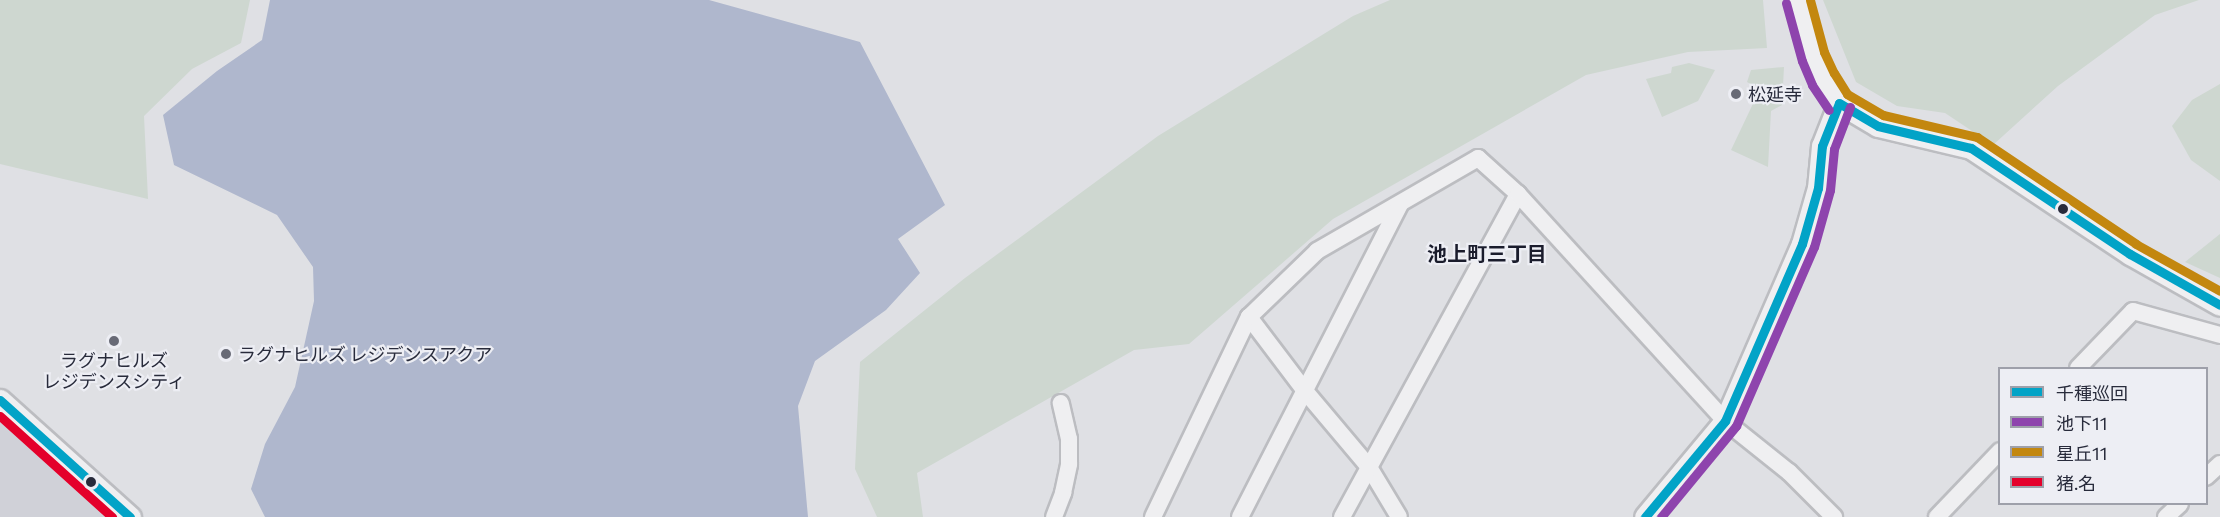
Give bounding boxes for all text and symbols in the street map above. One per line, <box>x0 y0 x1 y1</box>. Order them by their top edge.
place label: 松延寺 <box>1748 83 1802 105</box>
marker: 松延寺 <box>1729 87 1743 101</box>
unlabelled marker <box>2057 203 2069 215</box>
district label: 池上町三丁目 <box>1427 241 1547 265</box>
marker: ラグナヒルズ レジデンスシティ <box>107 334 121 348</box>
place label: ラグナヒルズ レジデンスアクア <box>238 343 493 365</box>
marker: ラグナヒルズ レジデンスアクア <box>219 347 233 361</box>
place label: ラグナヒルズ レジデンスシティ <box>42 350 186 392</box>
legend <box>1998 367 2208 505</box>
text: 千種巡回 <box>2056 382 2128 404</box>
text: 池下11 <box>2056 412 2107 434</box>
text: 星丘11 <box>2056 442 2107 464</box>
text: 猪.名 <box>2056 472 2096 494</box>
unlabelled marker <box>85 476 97 488</box>

